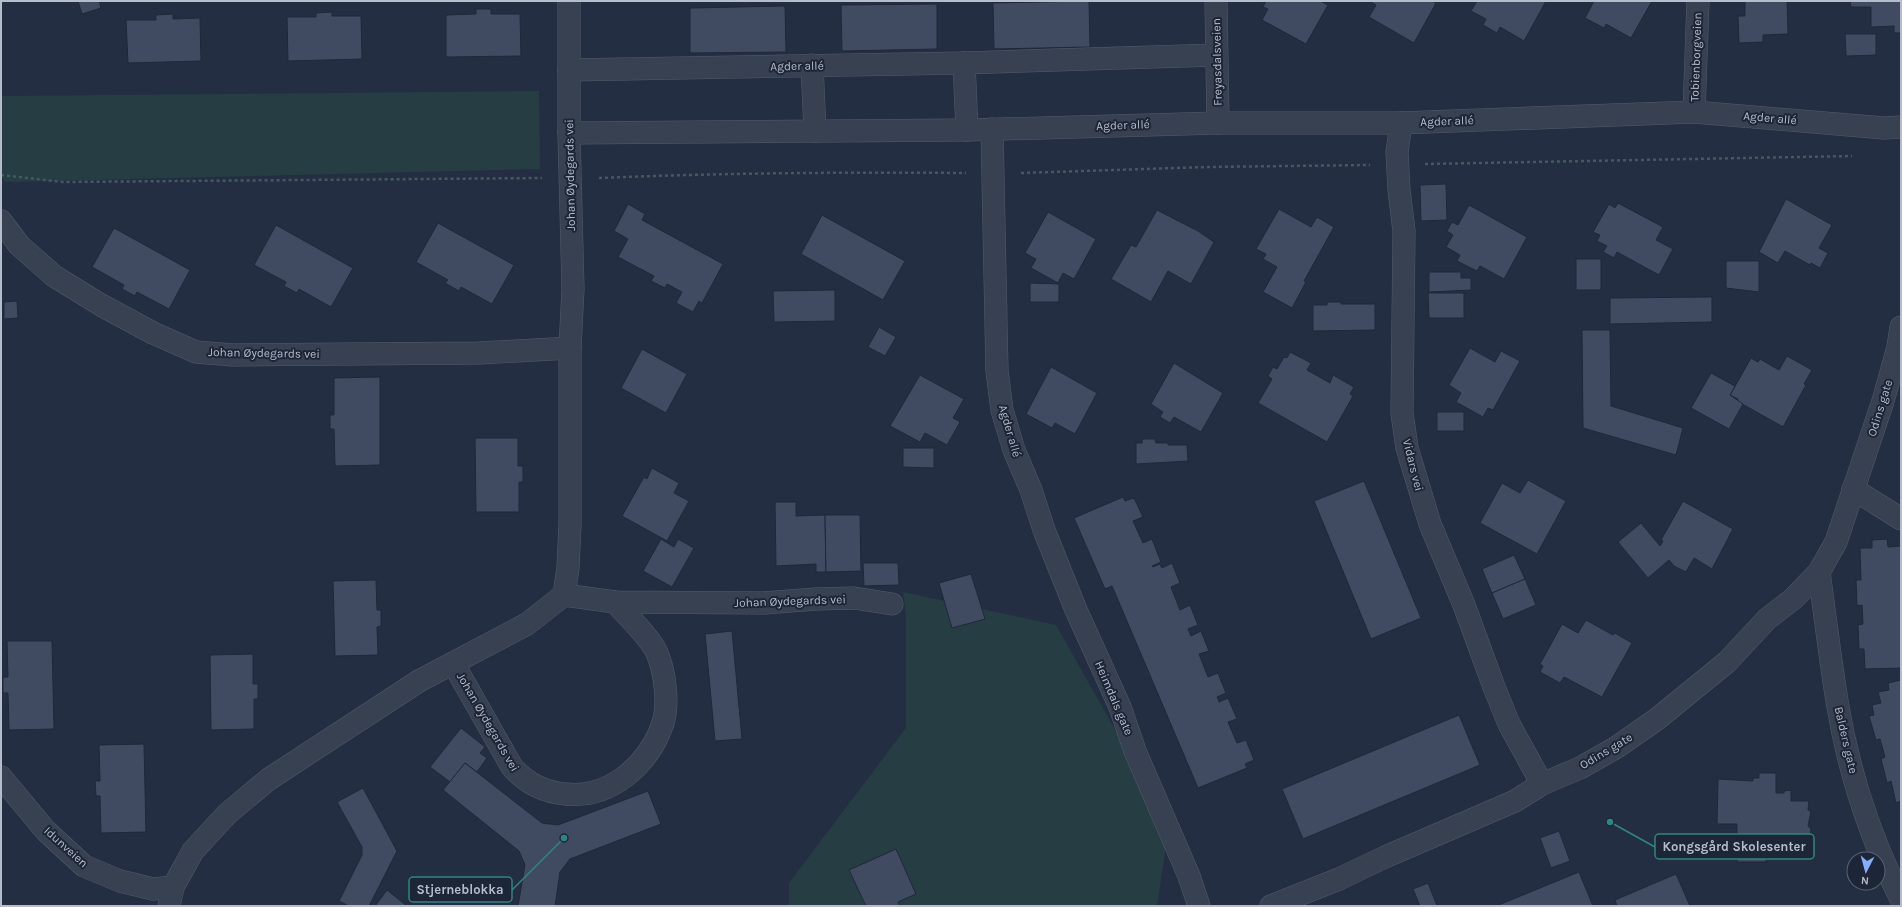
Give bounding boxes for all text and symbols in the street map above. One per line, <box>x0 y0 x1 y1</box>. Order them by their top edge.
street label: Tobienborgveien <box>1687 12 1705 102</box>
street label: Freyasdalsveien <box>1209 18 1225 106</box>
street label: Agder allé <box>770 59 824 73</box>
street label: Agder allé <box>1743 109 1797 127</box>
street label: Agder allé <box>1420 113 1474 129</box>
street label: Agder allé <box>1096 117 1150 133</box>
street label: Johan Øydegards vei <box>562 119 578 231</box>
street label: Johan Øydegards vei <box>208 345 320 361</box>
street label: Odins gate <box>1865 378 1895 438</box>
street label: Agder allé <box>996 403 1024 459</box>
street label: Vidars vei <box>1400 437 1426 493</box>
street label: Johan Øydegards vei <box>734 592 846 610</box>
street label: Heimdals gate <box>1092 659 1136 737</box>
street label: Johan Øydegards vei <box>454 670 522 774</box>
street label: Balders gate <box>1832 705 1860 775</box>
street label: Odins gate <box>1577 730 1635 772</box>
street label: Idunveien <box>41 824 91 870</box>
callout: Kongsgård Skolesenter <box>1655 834 1814 859</box>
text: Kongsgård Skolesenter <box>1662 839 1806 854</box>
north arrow <box>1846 851 1886 891</box>
text: N <box>1860 874 1870 887</box>
callout: Stjerneblokka <box>409 877 512 902</box>
text: Stjerneblokka <box>416 882 504 897</box>

